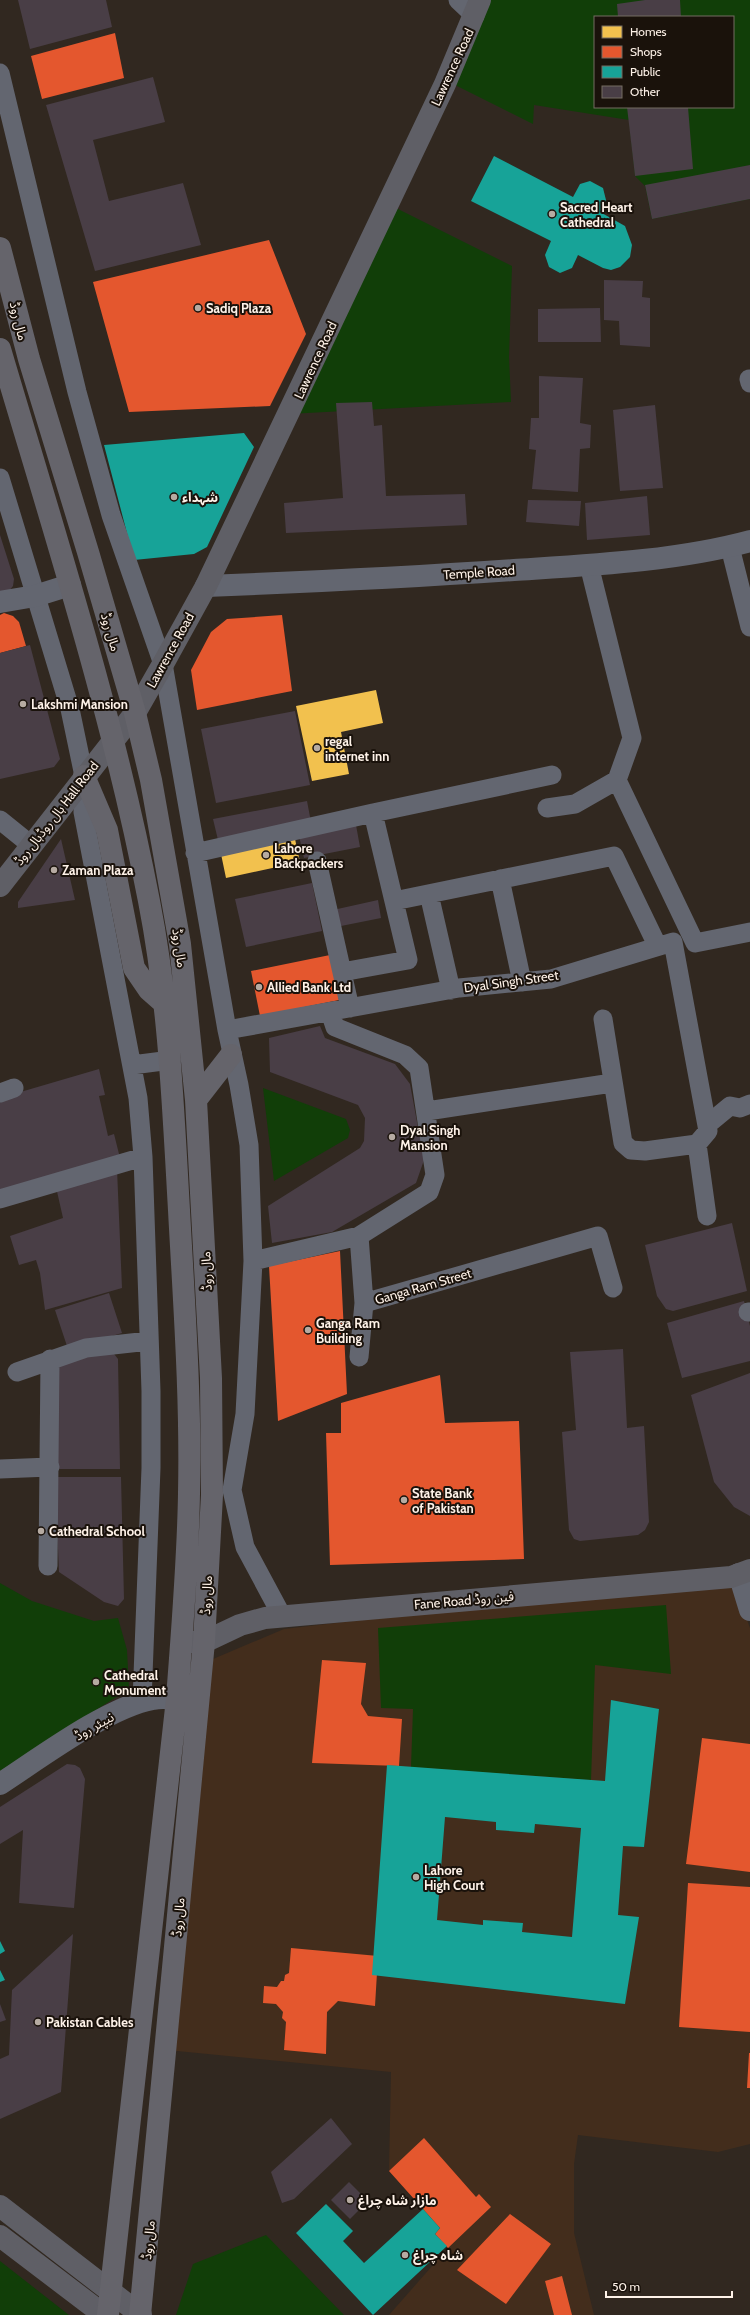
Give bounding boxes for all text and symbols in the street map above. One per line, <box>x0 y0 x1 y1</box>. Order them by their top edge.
legend <box>594 16 734 108</box>
text: Homes <box>630 24 667 39</box>
street label: Lawrence Road <box>427 26 477 108</box>
text: Shops <box>630 44 662 59</box>
text: Public <box>630 64 661 79</box>
text: Other <box>630 84 660 99</box>
place label: Sacred Heart Cathedral <box>560 199 633 230</box>
marker: Sacred Heart Cathedral <box>547 209 557 219</box>
street label: مال روڈ <box>6 300 32 342</box>
place label: Sadiq Plaza <box>206 300 272 316</box>
marker: Sadiq Plaza <box>193 303 203 313</box>
street label: Lawrence Road <box>290 319 340 401</box>
place label: شہداء <box>182 489 218 506</box>
marker: شہداء <box>169 492 179 502</box>
street label: Temple Road <box>443 562 515 582</box>
street label: Lawrence Road <box>143 610 197 690</box>
street label: مال روڈ <box>97 611 124 654</box>
place label: Lakshmi Mansion <box>31 696 128 712</box>
marker: Lakshmi Mansion <box>18 699 28 709</box>
place label: regal internet inn <box>325 733 389 764</box>
marker: regal internet inn <box>312 743 322 753</box>
street label: ہال روڈہال روڈ Hall Road <box>10 758 102 869</box>
place label: Lahore Backpackers <box>274 840 344 871</box>
marker: Lahore Backpackers <box>261 850 271 860</box>
place label: Zaman Plaza <box>62 862 134 878</box>
marker: Zaman Plaza <box>49 865 59 875</box>
street label: مال روڈ <box>168 927 191 969</box>
street label: Dyal Singh Street <box>463 966 560 996</box>
place label: Allied Bank Ltd <box>267 979 351 995</box>
marker: Allied Bank Ltd <box>254 982 264 992</box>
place label: Dyal Singh Mansion <box>400 1122 461 1153</box>
marker: Dyal Singh Mansion <box>387 1132 397 1142</box>
street label: مال روڈ <box>197 1251 216 1291</box>
street label: Ganga Ram Street <box>373 1264 474 1307</box>
place label: Ganga Ram Building <box>316 1315 380 1346</box>
marker: Ganga Ram Building <box>303 1325 313 1335</box>
place label: State Bank of Pakistan <box>412 1485 474 1516</box>
marker: State Bank of Pakistan <box>399 1495 409 1505</box>
place label: Cathedral School <box>49 1523 146 1539</box>
marker: Cathedral School <box>36 1526 46 1536</box>
street label: مال روڈ <box>197 1575 216 1615</box>
street label: Fane Road فین روڈ <box>413 1588 515 1613</box>
place label: Cathedral Monument <box>104 1667 166 1698</box>
marker: Cathedral Monument <box>91 1677 101 1687</box>
street label: نیپئر روڈ <box>72 1708 117 1745</box>
place label: Lahore High Court <box>424 1862 485 1893</box>
marker: Lahore High Court <box>411 1872 421 1882</box>
street label: مال روڈ <box>168 1897 189 1937</box>
place label: Pakistan Cables <box>46 2014 134 2030</box>
marker: Pakistan Cables <box>33 2017 43 2027</box>
place label: مازار شاہ چراغ <box>358 2192 437 2210</box>
marker: مازار شاہ چراغ <box>345 2195 355 2205</box>
street label: مال روڈ <box>138 2219 159 2261</box>
place label: شاہ چراغ <box>413 2247 463 2265</box>
marker: شاہ چراغ <box>400 2250 410 2260</box>
scale bar <box>606 2273 732 2299</box>
text: 50 m <box>612 2279 640 2294</box>

